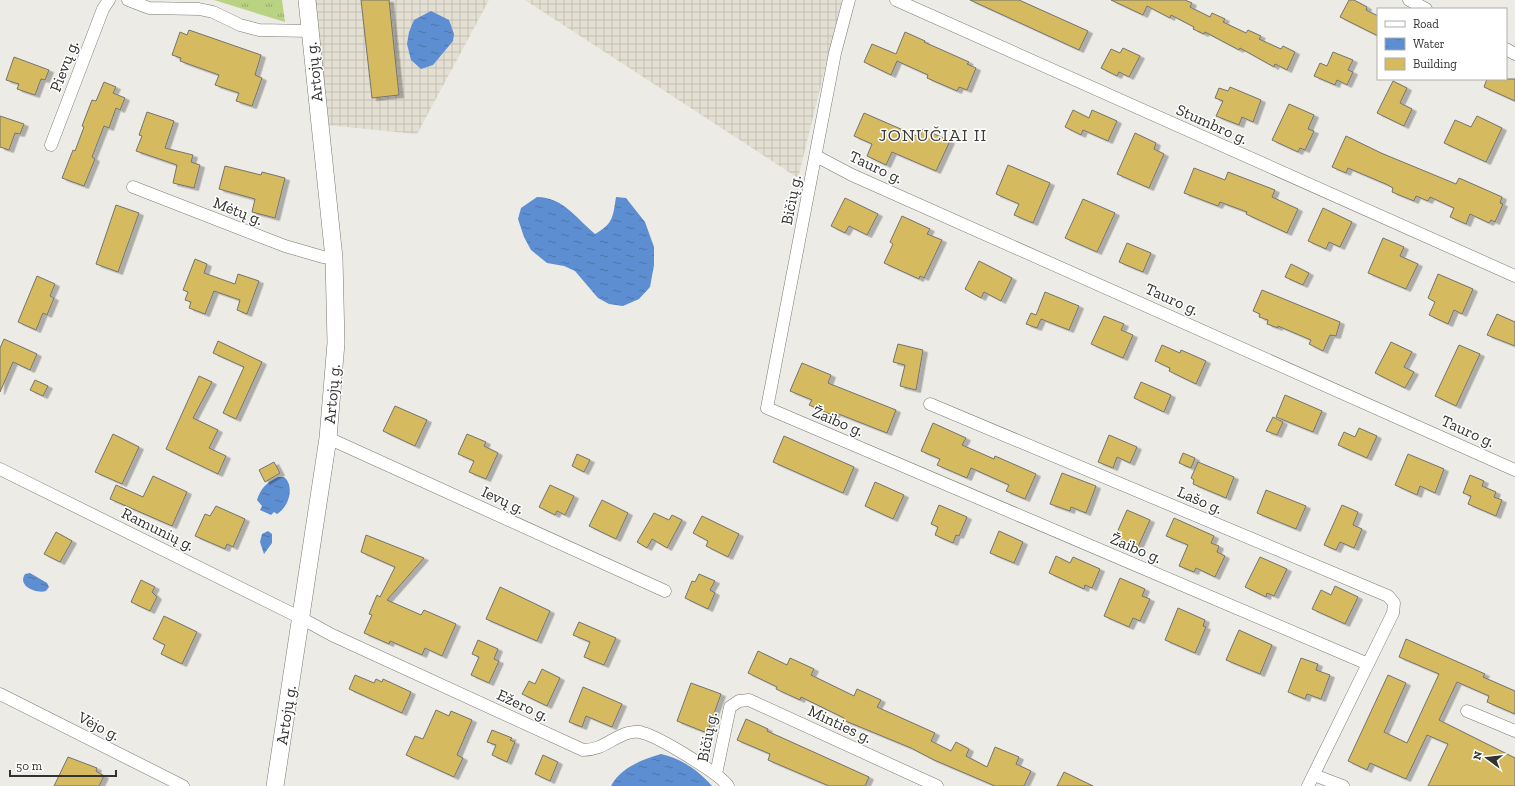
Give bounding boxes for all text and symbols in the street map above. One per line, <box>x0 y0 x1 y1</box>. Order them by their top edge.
legend <box>1377 8 1507 80</box>
text: Road <box>1413 17 1439 31</box>
text: Water <box>1413 37 1445 51</box>
street label: Pievų g. <box>46 38 82 94</box>
street label: Artojų g. <box>301 41 327 103</box>
text: Building <box>1413 57 1457 71</box>
street label: Stumbro g. <box>1173 100 1251 148</box>
district label: JONUČIAI II <box>879 124 987 146</box>
street label: Tauro g. <box>846 146 906 188</box>
street label: Bičių g. <box>777 173 805 227</box>
street label: Mėtų g. <box>210 193 266 229</box>
street label: Tauro g. <box>1142 279 1202 319</box>
street label: Artojų g. <box>320 363 344 425</box>
street label: Žaibo g. <box>810 402 866 440</box>
street label: Tauro g. <box>1438 411 1498 451</box>
street label: Ievų g. <box>479 482 527 518</box>
street label: Lašo g. <box>1175 482 1225 518</box>
street label: Ramunių g. <box>119 503 197 555</box>
street label: Žaibo g. <box>1108 529 1164 567</box>
street label: Artojų g. <box>272 684 300 746</box>
street label: Ežero g. <box>494 685 552 725</box>
street label: Minties g. <box>805 701 875 747</box>
street label: Vėjo g. <box>74 707 123 745</box>
street label: Bičių g. <box>693 710 721 764</box>
north arrow <box>1467 738 1507 778</box>
text: N <box>1470 749 1485 761</box>
scale bar <box>10 752 116 778</box>
text: 50 m <box>16 759 43 773</box>

